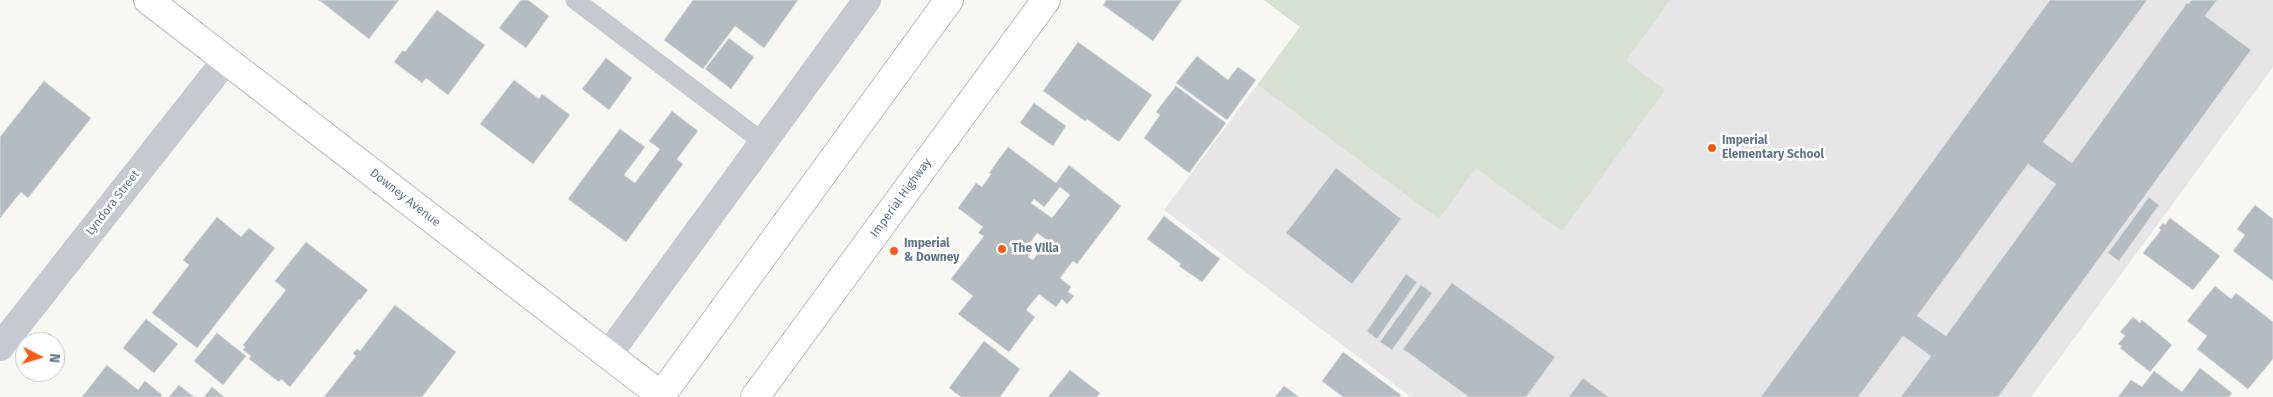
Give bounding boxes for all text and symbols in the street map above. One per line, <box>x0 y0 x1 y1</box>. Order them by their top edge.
place label: Imperial Elementary School <box>1722 134 1824 162</box>
marker: Imperial Elementary School <box>1706 142 1718 154</box>
street label: Imperial Highway <box>868 156 934 240</box>
street label: Downey Avenue <box>367 166 443 230</box>
street label: Lyndora Street <box>83 168 143 238</box>
place label: Imperial & Downey <box>904 237 959 265</box>
place label: The VIlla <box>1012 242 1059 256</box>
marker: The VIlla <box>996 243 1008 255</box>
marker: Imperial & Downey <box>888 245 900 257</box>
north arrow <box>15 332 65 382</box>
text: N <box>46 353 63 364</box>

